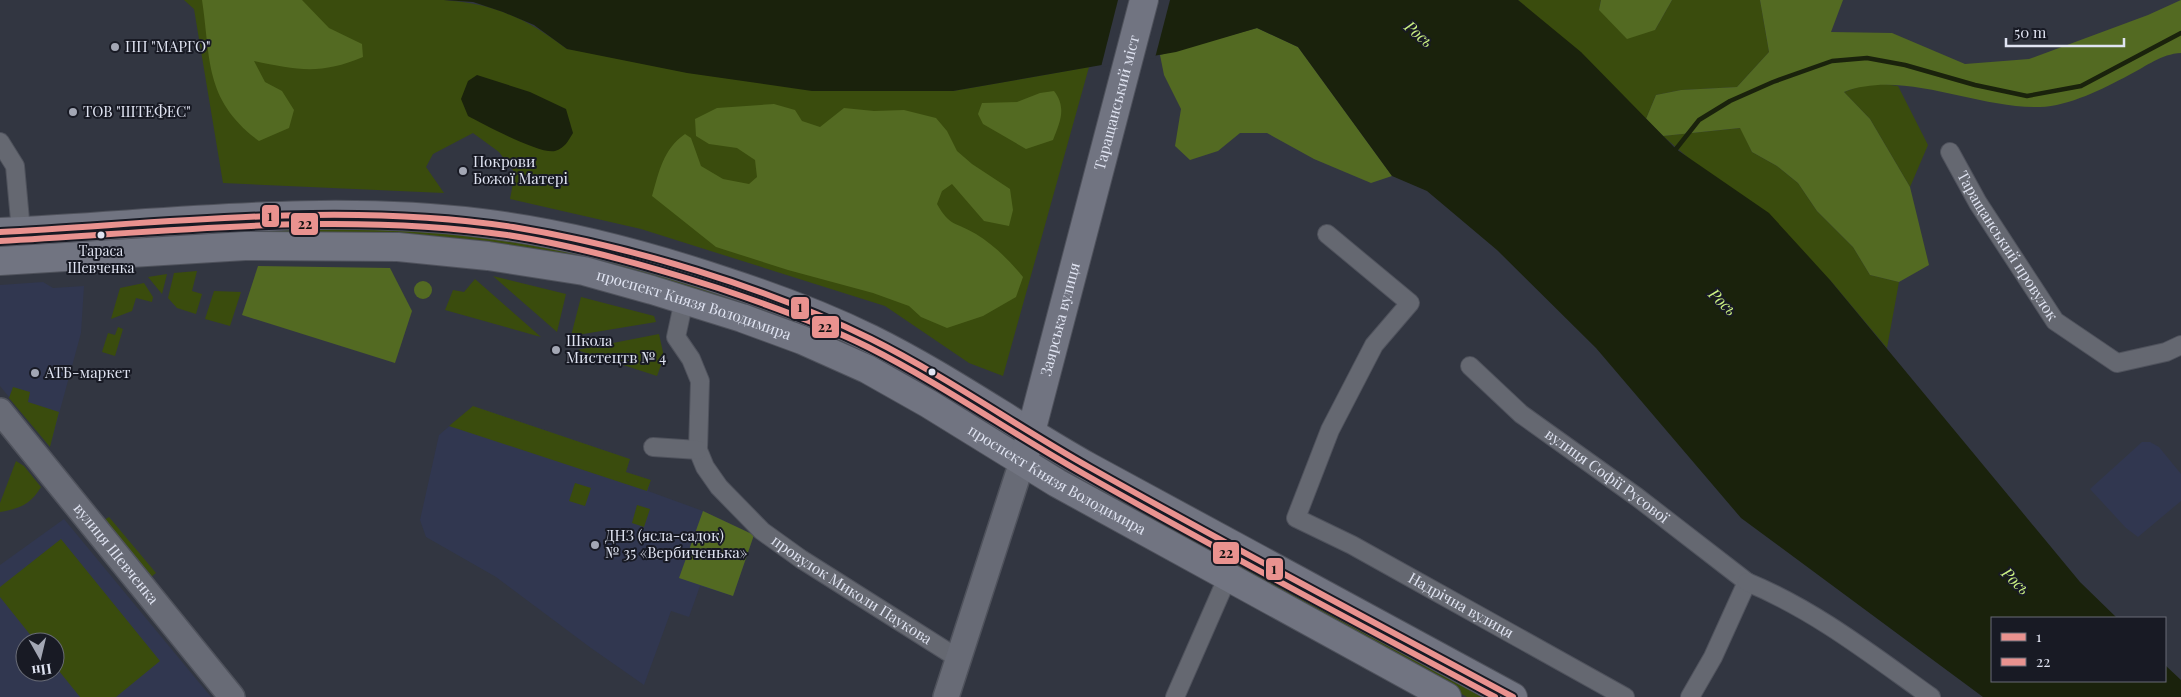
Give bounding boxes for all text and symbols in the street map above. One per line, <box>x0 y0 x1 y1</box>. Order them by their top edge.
water label: Рось <box>1400 15 1438 52</box>
scale bar <box>2006 15 2124 47</box>
text: 50 m <box>2014 22 2047 42</box>
street label: Таращанський міст <box>1089 33 1143 172</box>
place label: ПП "МАРГО" <box>125 36 210 56</box>
marker: ПП "МАРГО" <box>109 41 121 53</box>
place label: ТОВ "ШТЕФЕС" <box>83 101 191 121</box>
marker: ТОВ "ШТЕФЕС" <box>67 106 79 118</box>
place label: Покрови Божої Матері <box>473 151 568 188</box>
marker: Покрови Божої Матері <box>457 165 469 177</box>
street label: Таращанський провулок <box>1953 167 2063 324</box>
line badge: 1 <box>261 204 280 228</box>
text: 1 <box>267 206 273 225</box>
line badge: 22 <box>290 212 319 236</box>
text: 22 <box>298 214 312 233</box>
marker: Тараса Шевченка <box>96 230 106 240</box>
place label: Тараса Шевченка <box>68 241 134 277</box>
street label: Заярська вулиця <box>1035 260 1084 378</box>
street label: проспект Князя Володимира <box>595 264 795 344</box>
water label: Рось <box>1704 282 1742 320</box>
line badge: 1 <box>790 296 810 320</box>
text: 1 <box>797 297 803 316</box>
line badge: 22 <box>811 315 840 339</box>
text: 22 <box>818 317 832 336</box>
place label: Школа Мистецтв № 4 <box>566 330 666 367</box>
marker: Школа Мистецтв № 4 <box>550 344 562 356</box>
place label: АТБ-маркет <box>44 362 131 382</box>
marker: АТБ-маркет <box>29 367 41 379</box>
unlabelled marker <box>927 367 937 377</box>
street label: проспект Князя Володимира <box>965 419 1150 539</box>
street label: вулиця Софії Русової <box>1542 423 1674 527</box>
street label: вулиця Шевченка <box>70 499 164 608</box>
place label: ДНЗ (ясла-садок) № 35 «Вербиченька» <box>605 525 748 562</box>
street label: провулок Миколи Паукова <box>768 530 937 649</box>
marker: ДНЗ (ясла-садок) № 35 «Вербиченька» <box>589 539 601 551</box>
line badge: 22 <box>1212 541 1240 565</box>
text: 22 <box>1219 543 1233 562</box>
line badge: 1 <box>1265 557 1284 581</box>
text: 1 <box>1271 559 1277 578</box>
water label: Рось <box>1997 561 2035 599</box>
street label: Надрічна вулиця <box>1405 567 1518 642</box>
legend <box>1991 617 2166 682</box>
text: 1 <box>2036 626 2042 646</box>
north arrow <box>15 632 65 682</box>
text: 22 <box>2036 651 2050 671</box>
text: Пн <box>31 660 53 681</box>

